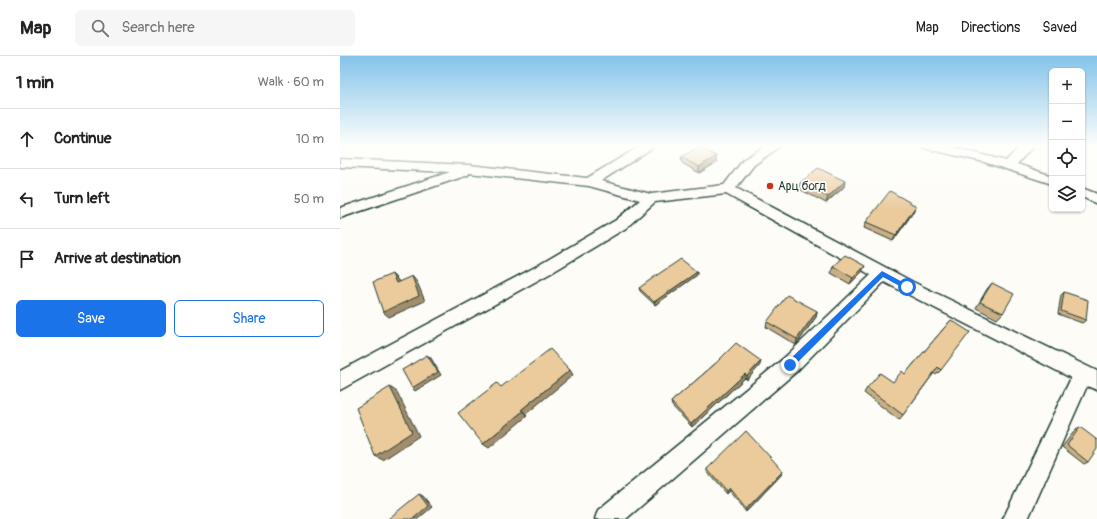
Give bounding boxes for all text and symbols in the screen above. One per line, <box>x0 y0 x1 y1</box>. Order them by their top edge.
search box <box>75 10 355 46</box>
text: Map <box>20 16 51 40</box>
icon: search <box>89 17 111 39</box>
text: Search here <box>121 18 195 37</box>
text: Map <box>916 19 939 36</box>
text: Directions <box>961 19 1020 36</box>
text: Saved <box>1042 19 1077 36</box>
map controls <box>1049 68 1085 212</box>
button: + <box>1049 68 1085 104</box>
text: 1 min <box>16 72 54 93</box>
text: Walk · 60 m <box>258 74 324 90</box>
button: − <box>1049 104 1085 140</box>
icon: ahead <box>16 128 38 150</box>
text: Continue <box>54 129 112 148</box>
text: 10 m <box>296 131 324 147</box>
button: locate <box>1049 140 1085 176</box>
button: layers <box>1049 176 1085 212</box>
place label: Арц богд <box>778 179 827 194</box>
marker: Арц богд <box>765 181 775 191</box>
icon: left <box>16 188 38 210</box>
text: Turn left <box>54 189 110 208</box>
text: 50 m <box>294 191 324 207</box>
icon: arrive <box>16 248 38 270</box>
text: Arrive at destination <box>54 249 181 268</box>
route start <box>898 278 916 296</box>
button: Save <box>16 300 166 337</box>
button: Share <box>174 300 324 337</box>
route end <box>781 356 799 374</box>

